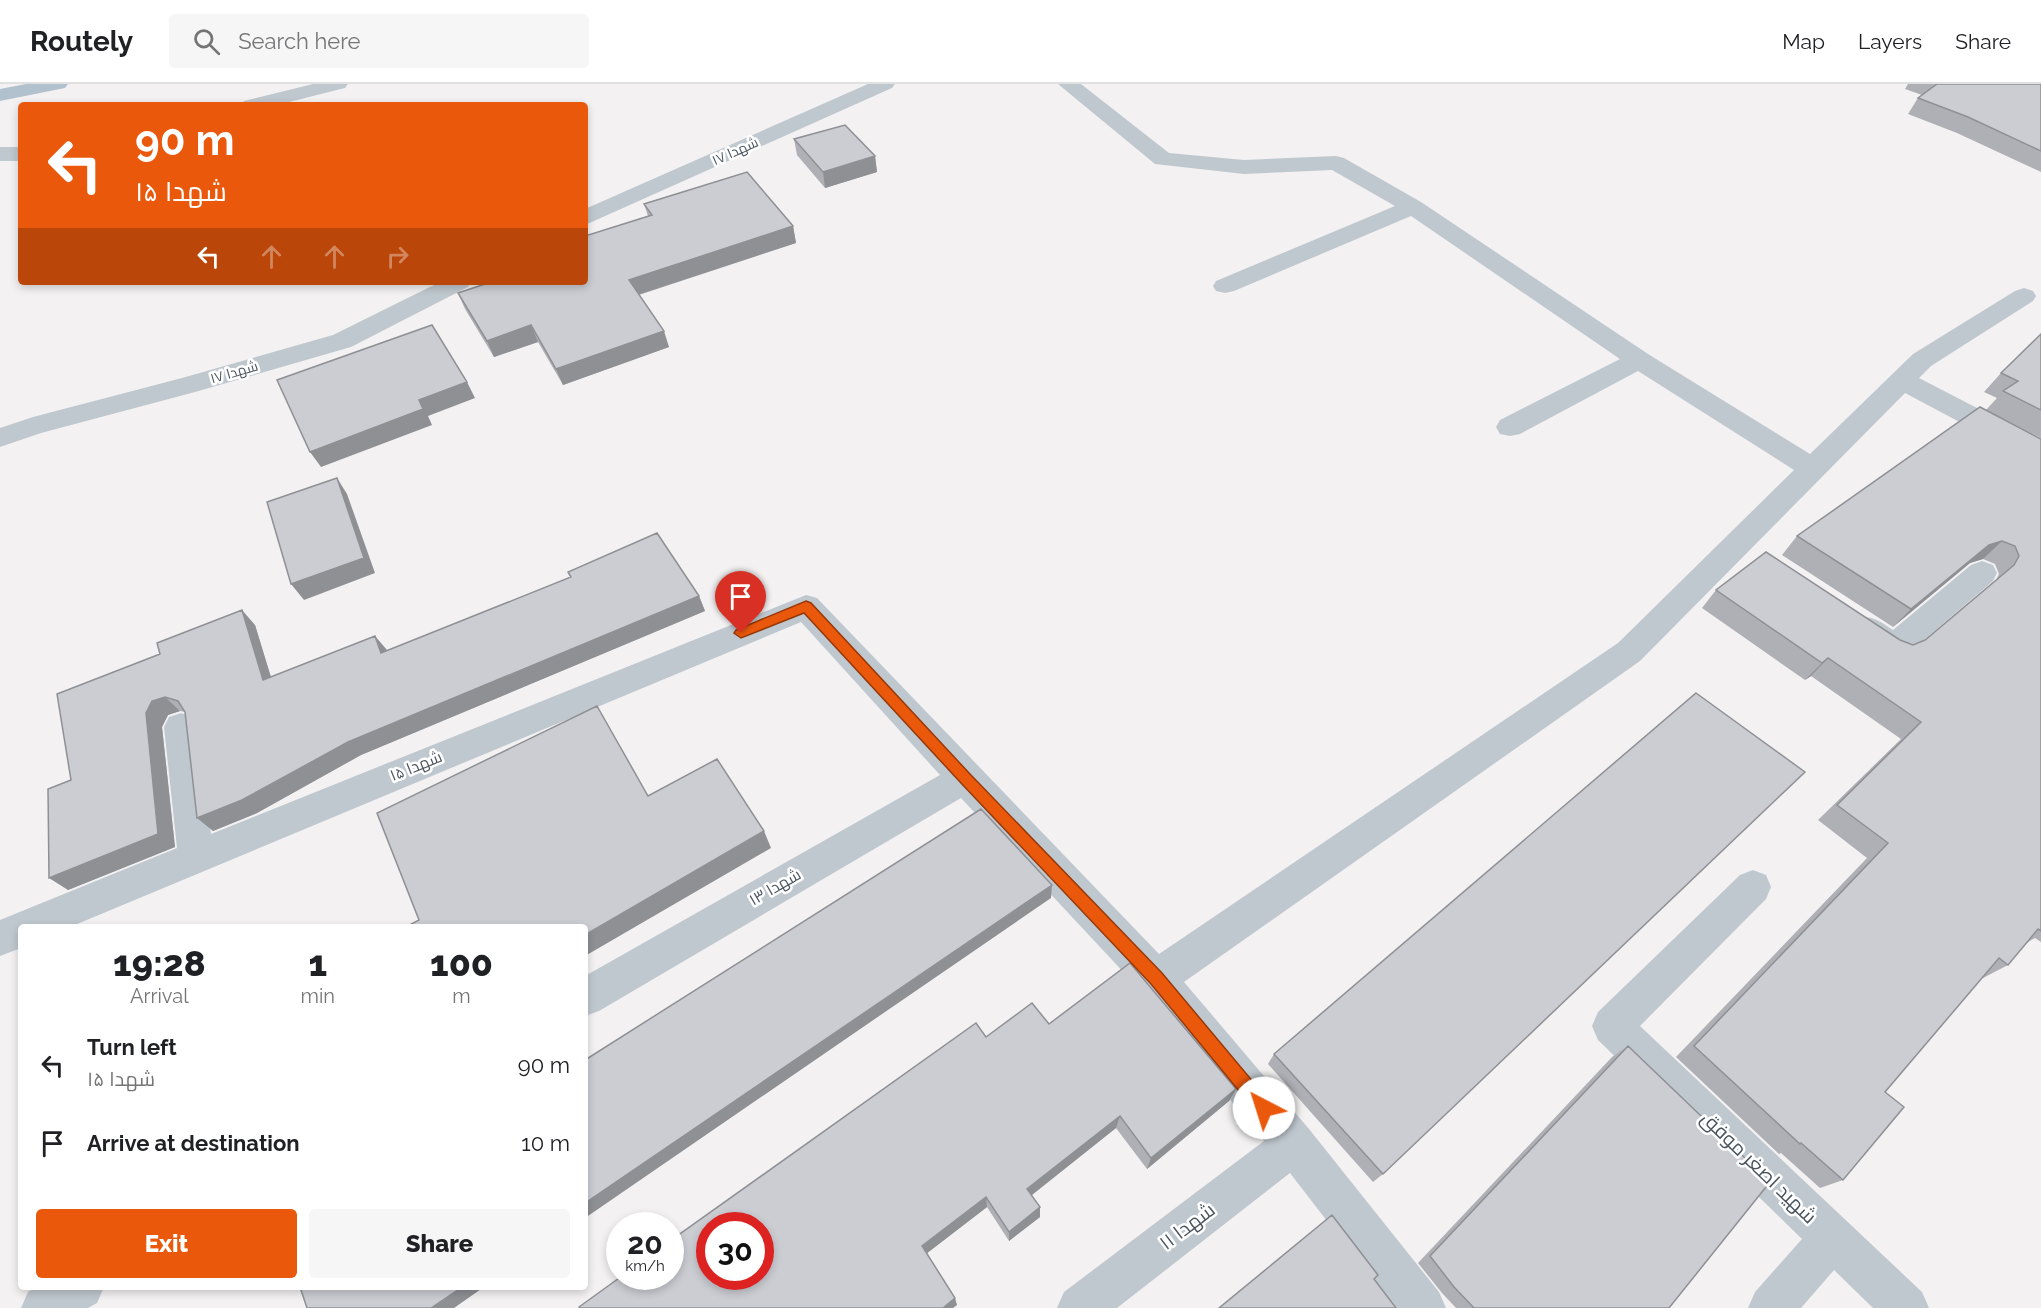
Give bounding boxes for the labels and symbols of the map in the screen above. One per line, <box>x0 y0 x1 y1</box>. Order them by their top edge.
street label: شهدا ۱۷ <box>709 134 761 168</box>
street label: شهدا ۱۷ <box>208 358 260 386</box>
pin <box>715 571 766 633</box>
street label: شهدا ۱۵ <box>387 747 445 786</box>
street label: شهدا ۱۳ <box>746 865 805 910</box>
position arrow <box>1232 1076 1296 1140</box>
street label: شهید اصغر موفق <box>1695 1106 1822 1229</box>
street label: شهدا ۱۱ <box>1155 1197 1220 1255</box>
speed limit sign: 30 <box>696 1212 774 1290</box>

